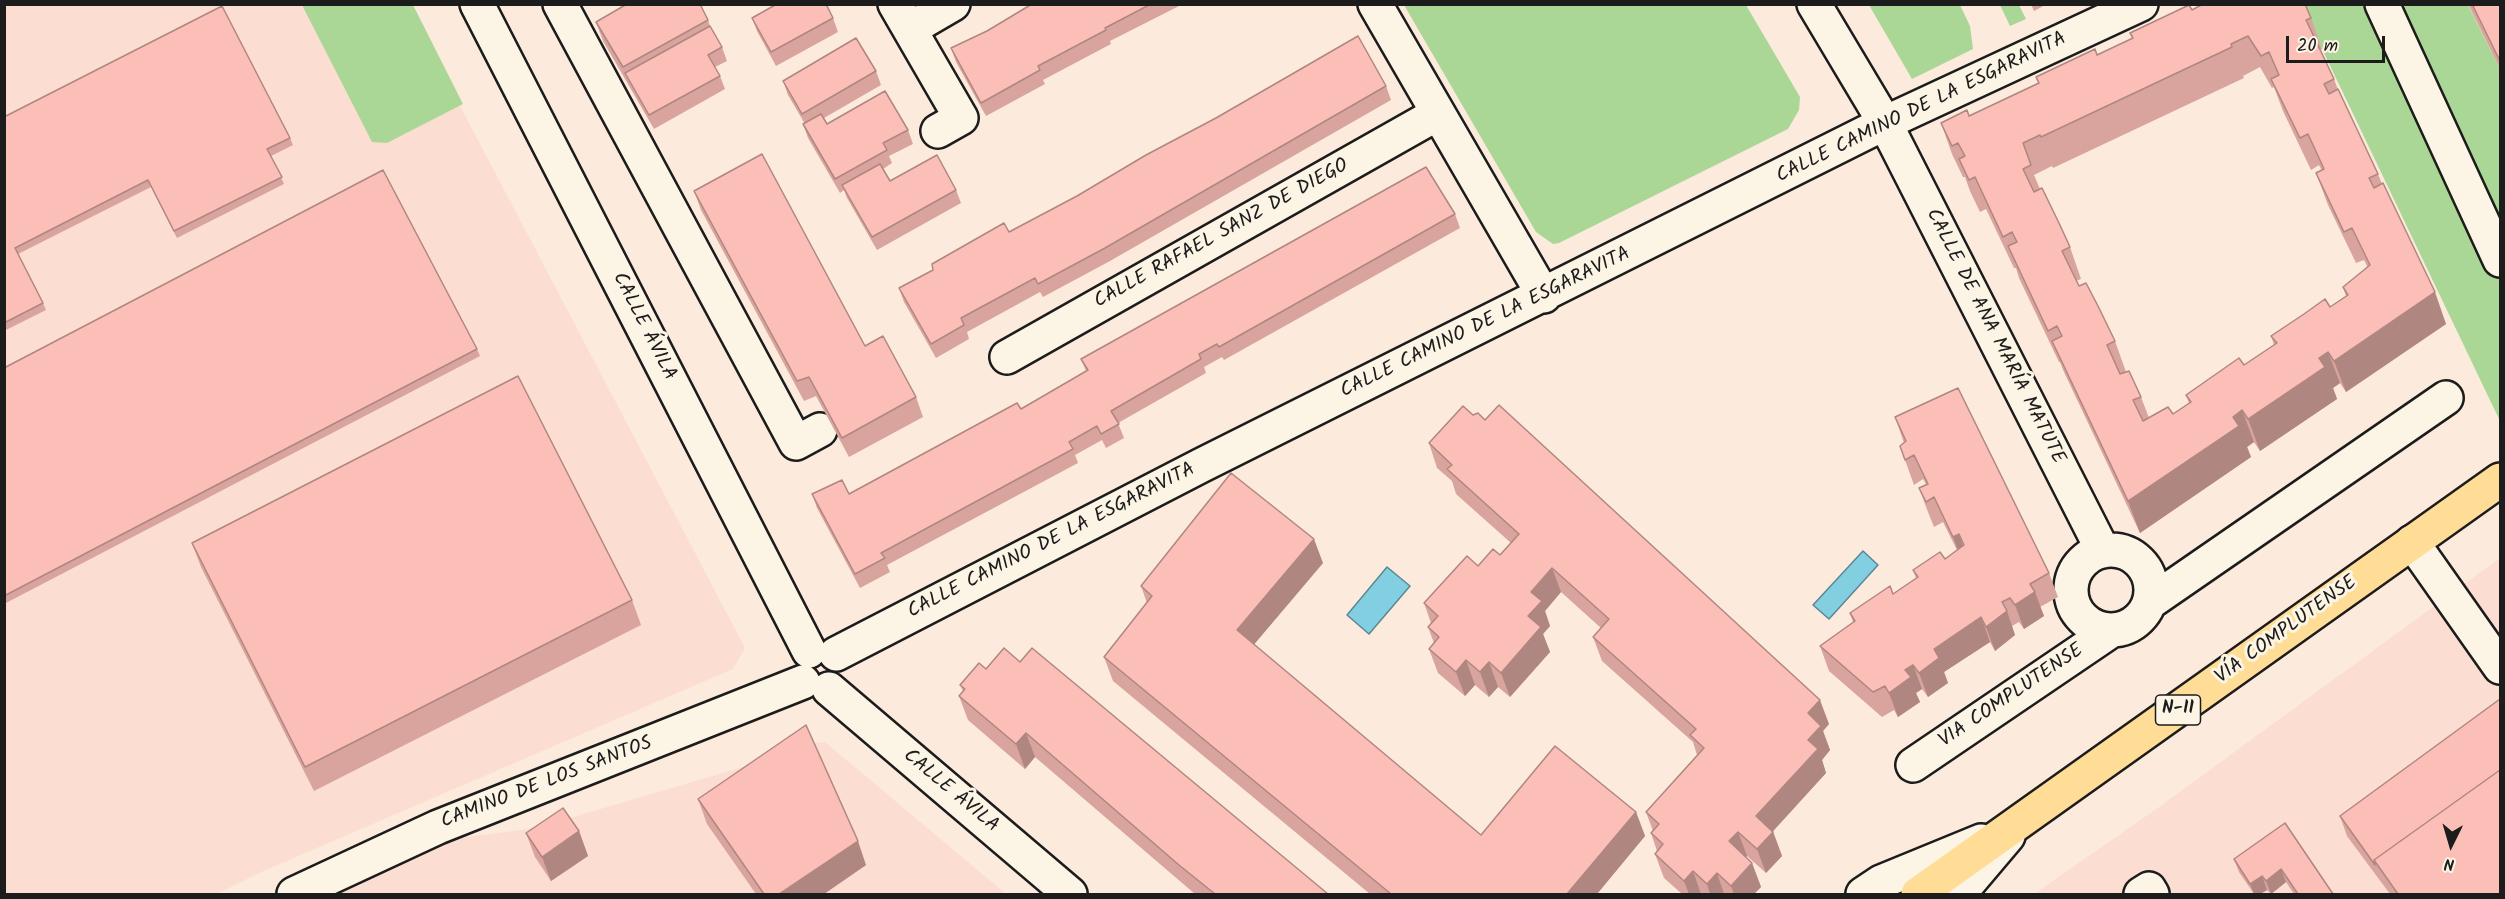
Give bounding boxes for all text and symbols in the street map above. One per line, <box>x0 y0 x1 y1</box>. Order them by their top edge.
scale bar <box>2289 24 2388 62</box>
street label: CALLE CAMINO DE LA ESGARAVITA <box>1773 28 2071 190</box>
text: 20 m <box>2297 32 2338 61</box>
street label: CALLE RAFAEL SANZ DE DIEGO <box>1090 155 1354 315</box>
street label: CALLE DE ANA MARÍA MATUTE <box>1919 205 2069 469</box>
street label: CALLE CAMINO DE LA ESGARAVITA <box>1337 243 1635 405</box>
street label: CALLE ÁVILA <box>606 269 680 385</box>
street label: CALLE CAMINO DE LA ESGARAVITA <box>904 459 1200 625</box>
street label: VÍA COMPLUTENSE <box>2212 572 2362 690</box>
street label: VIA COMPLUTENSE <box>1935 640 2089 754</box>
road number: N-II <box>2156 695 2200 725</box>
street label: CAMINO DE LOS SANTOS <box>438 733 656 835</box>
street label: CALLE ÁVILA <box>897 745 1003 839</box>
north arrow <box>2421 815 2481 875</box>
text: N <box>2443 851 2456 876</box>

